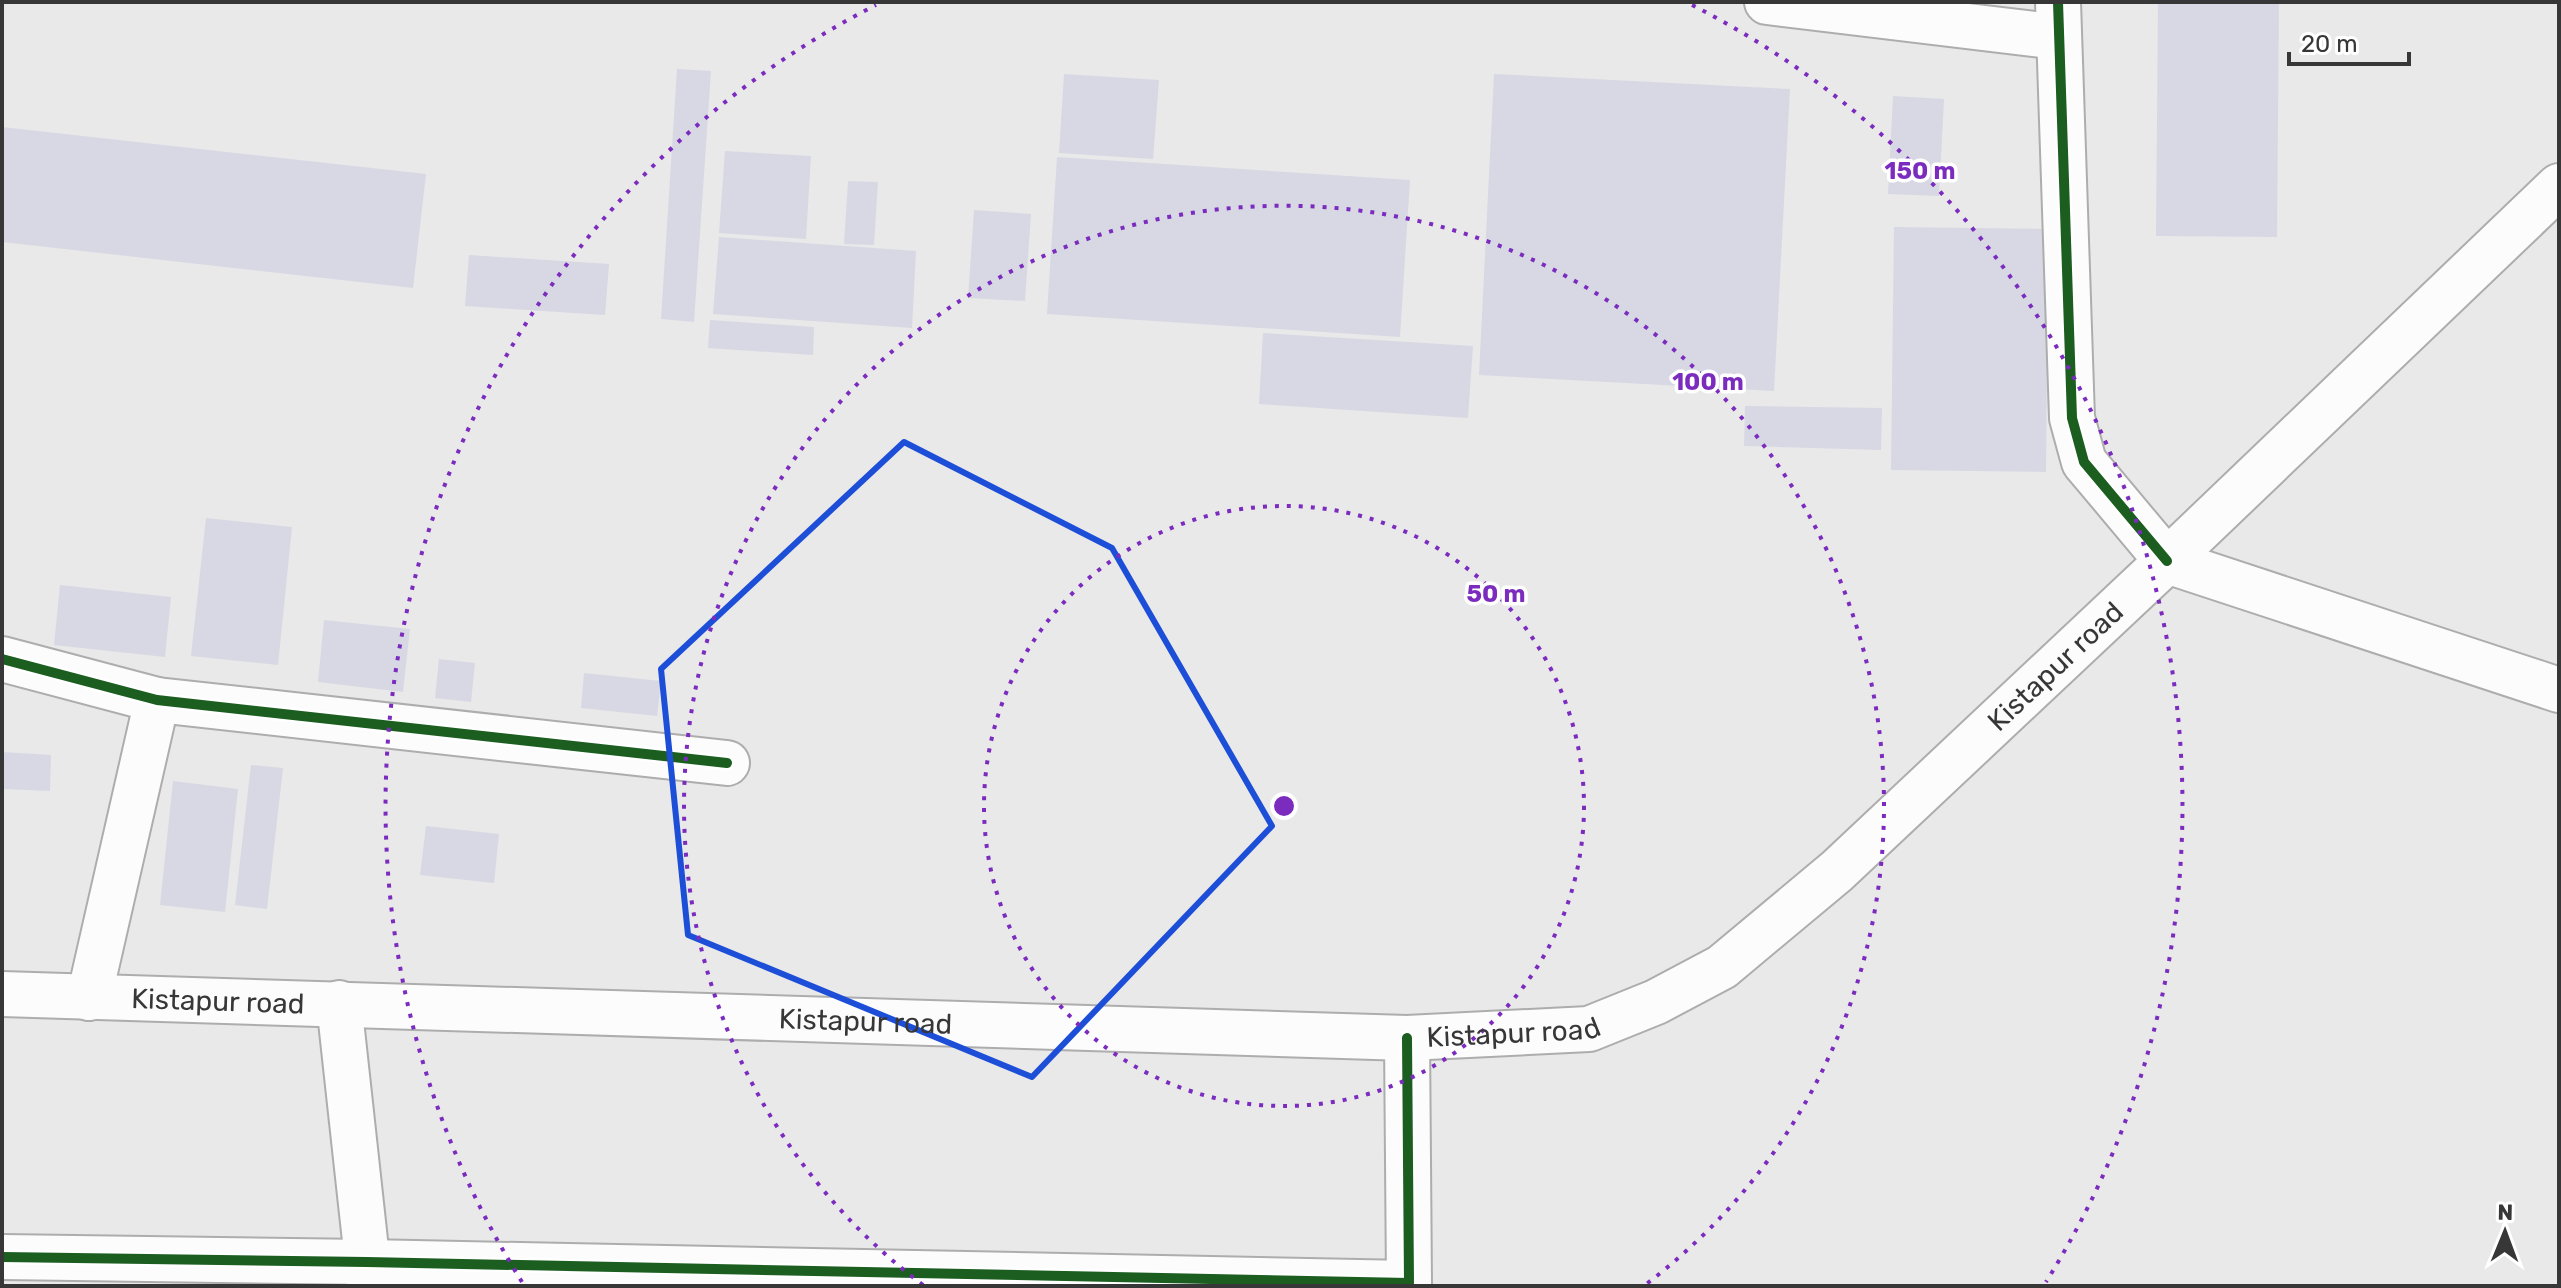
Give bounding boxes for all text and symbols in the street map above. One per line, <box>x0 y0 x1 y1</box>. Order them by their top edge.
scale bar <box>2289 16 2409 66</box>
text: 20 m <box>2301 30 2358 58</box>
text: 150 m <box>1885 157 1955 185</box>
text: 100 m <box>1672 368 1744 396</box>
text: 50 m <box>1467 580 1525 608</box>
street label: Kistapur road <box>1981 595 2130 737</box>
centre of rings <box>1270 792 1298 820</box>
street label: Kistapur road <box>131 982 305 1020</box>
street label: Kistapur road <box>778 1002 953 1040</box>
street label: Kistapur road <box>1426 1010 1605 1054</box>
north arrow <box>2465 1192 2545 1272</box>
text: N <box>2497 1199 2513 1226</box>

